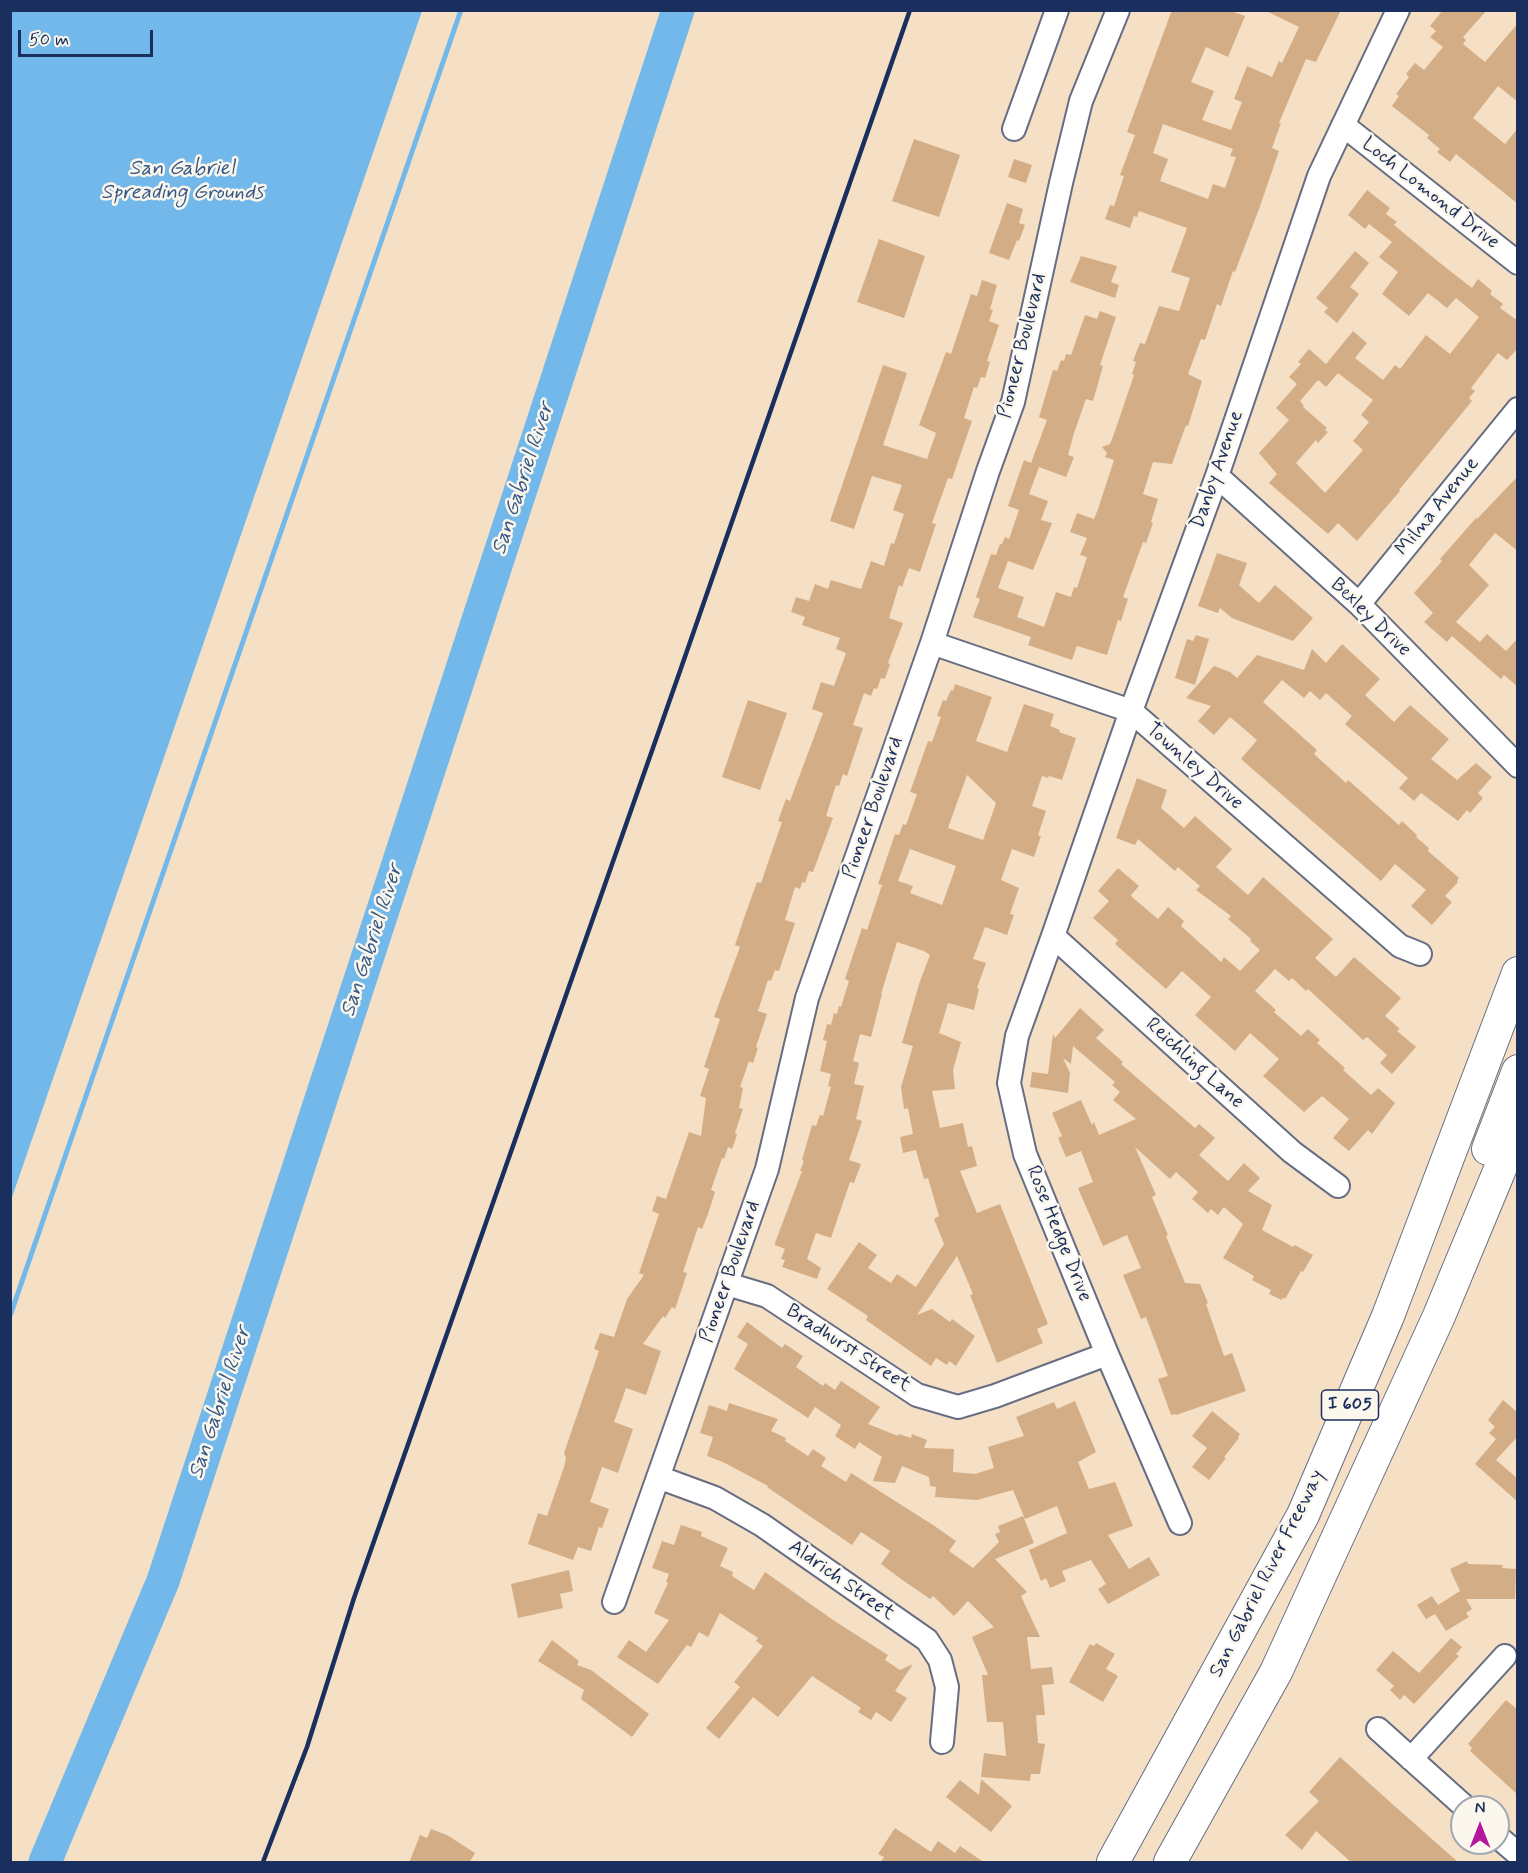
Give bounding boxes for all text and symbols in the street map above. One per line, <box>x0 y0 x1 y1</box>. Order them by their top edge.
scale bar <box>21 18 156 56</box>
text: 50 m <box>29 28 69 52</box>
street label: Loch Lomond Drive <box>1356 133 1504 255</box>
water label: San Gabriel Spreading Grounds <box>101 157 263 207</box>
street label: Pioneer Boulevard <box>993 271 1053 421</box>
water label: San Gabriel River <box>488 400 560 558</box>
street label: Danby Avenue <box>1187 408 1249 532</box>
street label: Milna Avenue <box>1391 453 1485 561</box>
street label: Bexley Drive <box>1325 574 1415 662</box>
street label: Townley Drive <box>1140 718 1248 816</box>
street label: Pioneer Boulevard <box>839 734 909 882</box>
water label: San Gabriel River <box>337 862 409 1020</box>
street label: Reichling Lane <box>1140 1013 1248 1115</box>
street label: Rose Hedge Drive <box>1020 1162 1096 1306</box>
street label: Pioneer Boulevard <box>696 1198 766 1346</box>
street label: Bradhurst Street <box>781 1300 915 1398</box>
water label: San Gabriel River <box>185 1324 257 1482</box>
road number: I 605 <box>1322 1390 1378 1420</box>
street label: San Gabriel River Freeway <box>1205 1466 1331 1682</box>
street label: Aldrich Street <box>783 1535 899 1627</box>
north arrow <box>1450 1795 1510 1855</box>
text: N <box>1475 1798 1485 1819</box>

